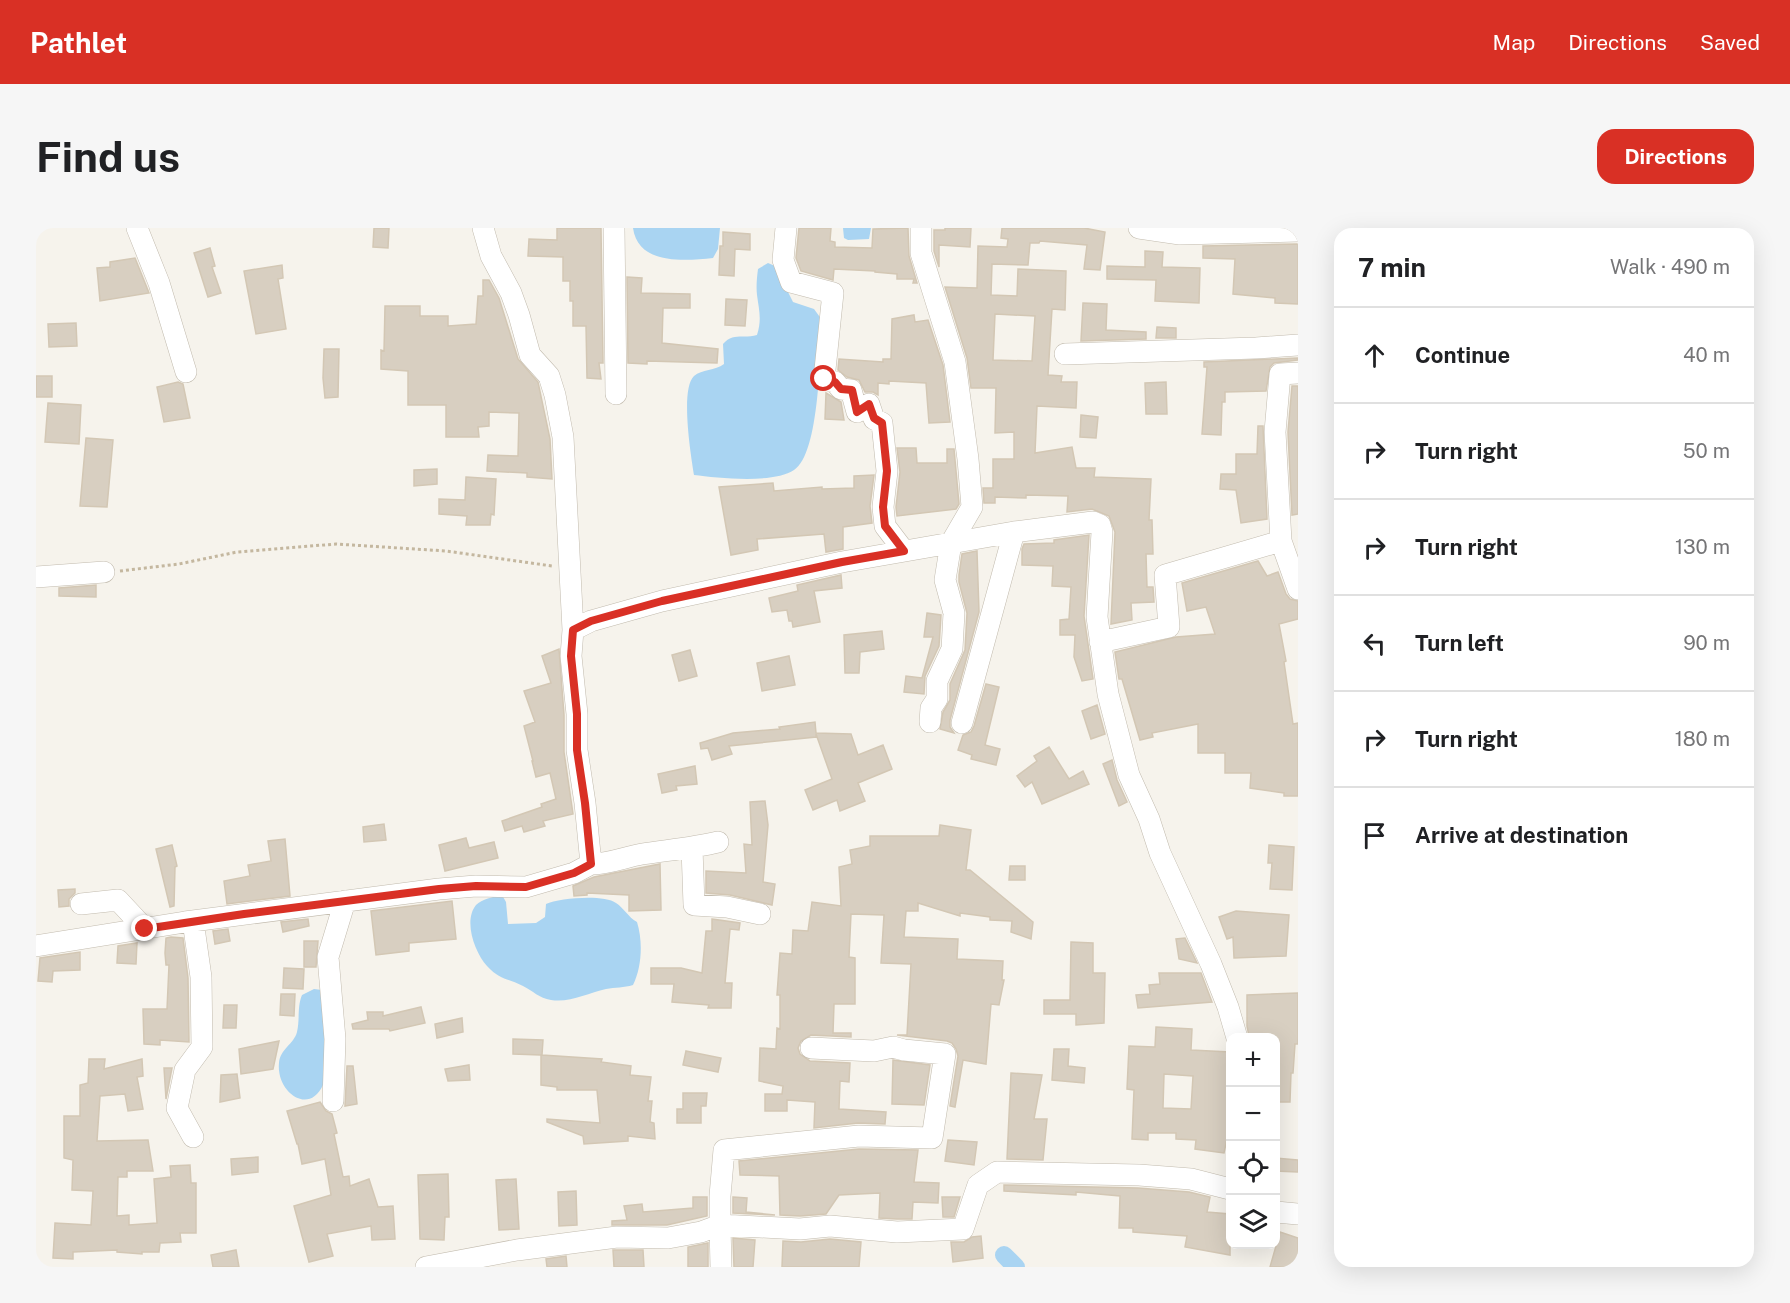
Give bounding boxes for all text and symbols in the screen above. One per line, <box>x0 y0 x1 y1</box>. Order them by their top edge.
text: Pathlet <box>30 26 127 59</box>
text: Map <box>1493 30 1535 55</box>
text: Directions <box>1568 30 1667 55</box>
text: Saved <box>1700 30 1760 55</box>
button: Directions <box>1597 129 1754 184</box>
text: Find us <box>36 132 180 181</box>
text: 7 min <box>1358 252 1426 283</box>
text: Walk · 490 m <box>1610 255 1730 279</box>
icon: ahead <box>1358 339 1391 372</box>
text: Continue <box>1415 342 1510 368</box>
text: 40 m <box>1683 343 1730 367</box>
route start <box>810 365 836 391</box>
icon: right <box>1358 435 1391 468</box>
text: Turn right <box>1415 438 1518 464</box>
text: 50 m <box>1683 439 1730 463</box>
icon: right <box>1358 531 1391 564</box>
text: Turn right <box>1415 534 1518 560</box>
text: 130 m <box>1675 535 1730 559</box>
icon: left <box>1358 627 1391 660</box>
text: Turn left <box>1415 630 1504 656</box>
text: 90 m <box>1683 631 1730 655</box>
icon: right <box>1358 723 1391 756</box>
text: Turn right <box>1415 726 1518 752</box>
text: 180 m <box>1675 727 1730 751</box>
icon: arrive <box>1358 819 1391 852</box>
text: Arrive at destination <box>1415 822 1628 848</box>
route end <box>131 915 157 941</box>
map controls <box>1226 1033 1280 1249</box>
button: + <box>1226 1033 1280 1087</box>
button: − <box>1226 1087 1280 1141</box>
button: locate <box>1226 1141 1280 1195</box>
button: layers <box>1226 1195 1280 1249</box>

